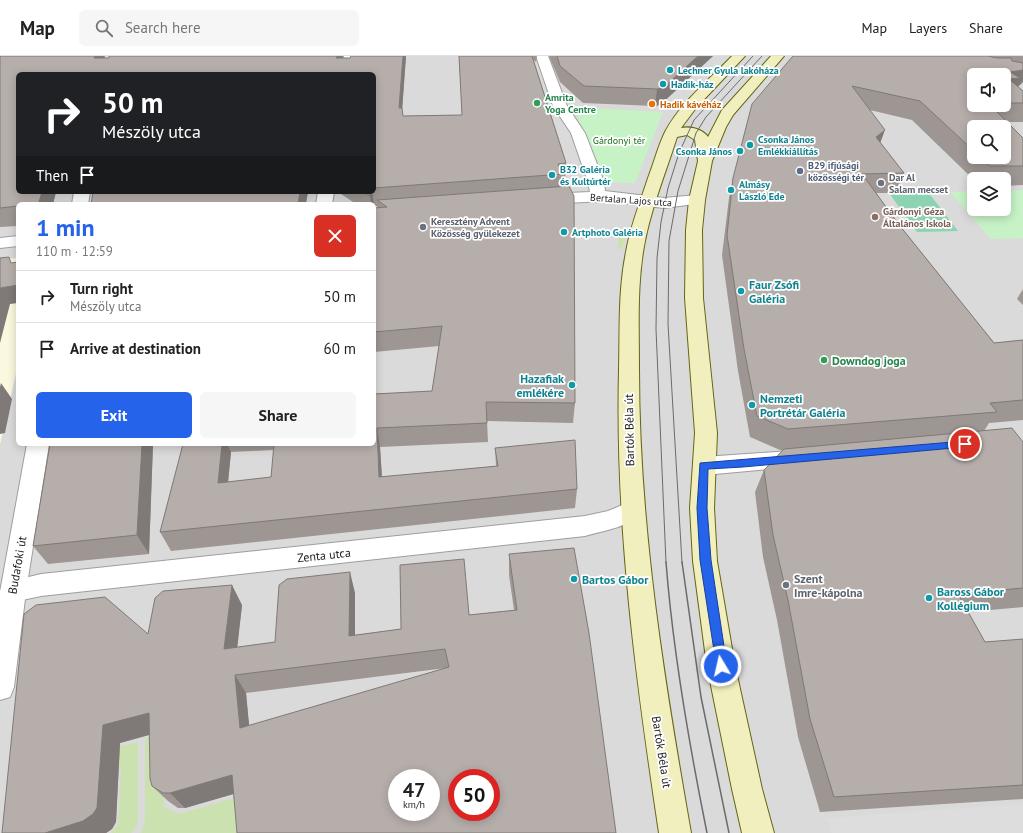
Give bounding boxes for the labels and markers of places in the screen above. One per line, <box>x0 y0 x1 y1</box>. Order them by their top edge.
place label: Lechner Gyula lakóháza <box>678 64 779 77</box>
marker: Lechner Gyula lakóháza <box>665 65 675 75</box>
place label: Hadik-ház <box>671 78 714 91</box>
marker: Hadik-ház <box>658 79 668 89</box>
place label: Amrita Yoga Centre <box>544 91 596 116</box>
marker: Amrita Yoga Centre <box>532 98 542 108</box>
place label: Hadik kávéház <box>660 98 722 111</box>
marker: Hadik kávéház <box>647 99 657 109</box>
place label: Csonka János Emlékkiállítás <box>758 133 818 158</box>
marker: Csonka János Emlékkiállítás <box>745 140 755 150</box>
place label: Csonka János <box>676 145 732 158</box>
marker: Csonka János <box>735 146 745 156</box>
place label: B29 ifjúsági közösségi tér <box>808 159 865 184</box>
place label: B32 Galéria és Kultúrtér <box>560 163 611 188</box>
marker: B29 ifjúsági közösségi tér <box>795 166 805 176</box>
marker: B32 Galéria és Kultúrtér <box>547 170 557 180</box>
place label: Dar Al Salam mecset <box>889 171 948 196</box>
place label: Almásy László Ede <box>739 178 785 203</box>
marker: Dar Al Salam mecset <box>876 178 886 188</box>
marker: Almásy László Ede <box>726 185 736 195</box>
place label: Gárdonyi Géza Általános Iskola <box>883 205 951 230</box>
marker: Gárdonyi Géza Általános Iskola <box>870 212 880 222</box>
place label: Keresztény Advent Közösség gyülekezet <box>431 215 520 240</box>
marker: Keresztény Advent Közösség gyülekezet <box>418 222 428 232</box>
place label: Artphoto Galéria <box>572 226 643 239</box>
marker: Artphoto Galéria <box>559 227 569 237</box>
place label: Faur Zsófi Galéria <box>749 277 799 306</box>
marker: Faur Zsófi Galéria <box>736 286 746 296</box>
place label: Downdog joga <box>832 353 906 368</box>
marker: Downdog joga <box>819 355 829 365</box>
place label: Hazafiak emlékére <box>516 371 564 400</box>
marker: Hazafiak emlékére <box>567 380 577 390</box>
place label: Nemzeti Portrétár Galéria <box>760 391 846 420</box>
marker: Nemzeti Portrétár Galéria <box>747 400 757 410</box>
pin <box>948 427 982 461</box>
place label: Szent Imre-kápolna <box>794 571 863 600</box>
place label: Bartos Gábor <box>582 572 649 587</box>
marker: Bartos Gábor <box>569 574 579 584</box>
marker: Szent Imre-kápolna <box>781 580 791 590</box>
place label: Baross Gábor Kollégium <box>937 584 1005 613</box>
marker: Baross Gábor Kollégium <box>924 593 934 603</box>

